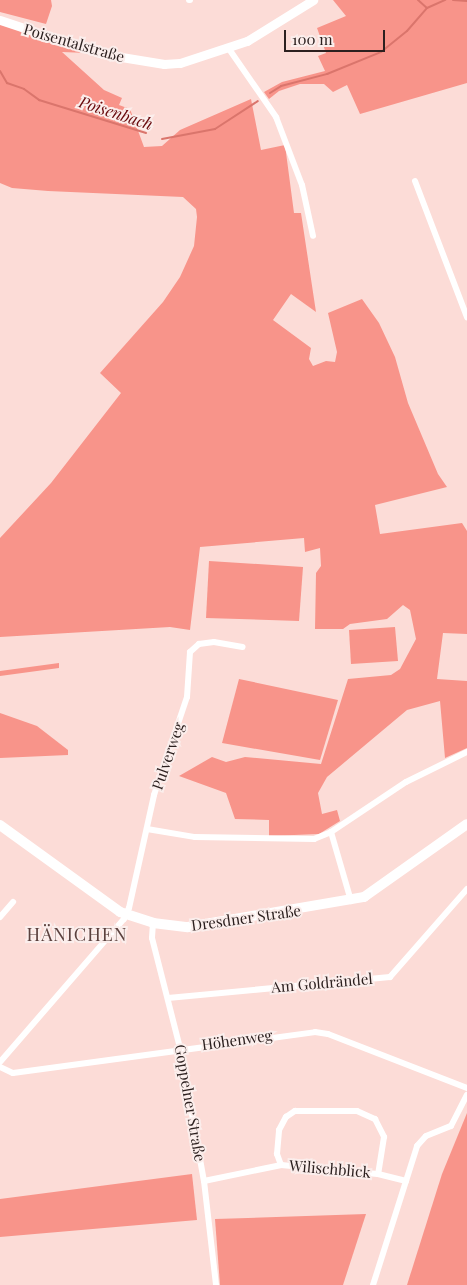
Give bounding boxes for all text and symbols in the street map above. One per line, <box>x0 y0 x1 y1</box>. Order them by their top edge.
street label: Poisentalstraße <box>22 20 126 66</box>
scale bar <box>287 20 388 52</box>
text: 100 m <box>292 29 333 49</box>
water label: Poisenbach <box>77 92 155 134</box>
street label: Pulverweg <box>148 720 188 792</box>
street label: Dresdner Straße <box>190 901 302 935</box>
district label: HÄNICHEN <box>26 923 128 945</box>
street label: Am Goldrändel <box>271 970 373 996</box>
street label: Höhenweg <box>200 1026 274 1054</box>
street label: Goppelner Straße <box>171 1043 209 1163</box>
street label: Wilischblick <box>289 1156 371 1182</box>

